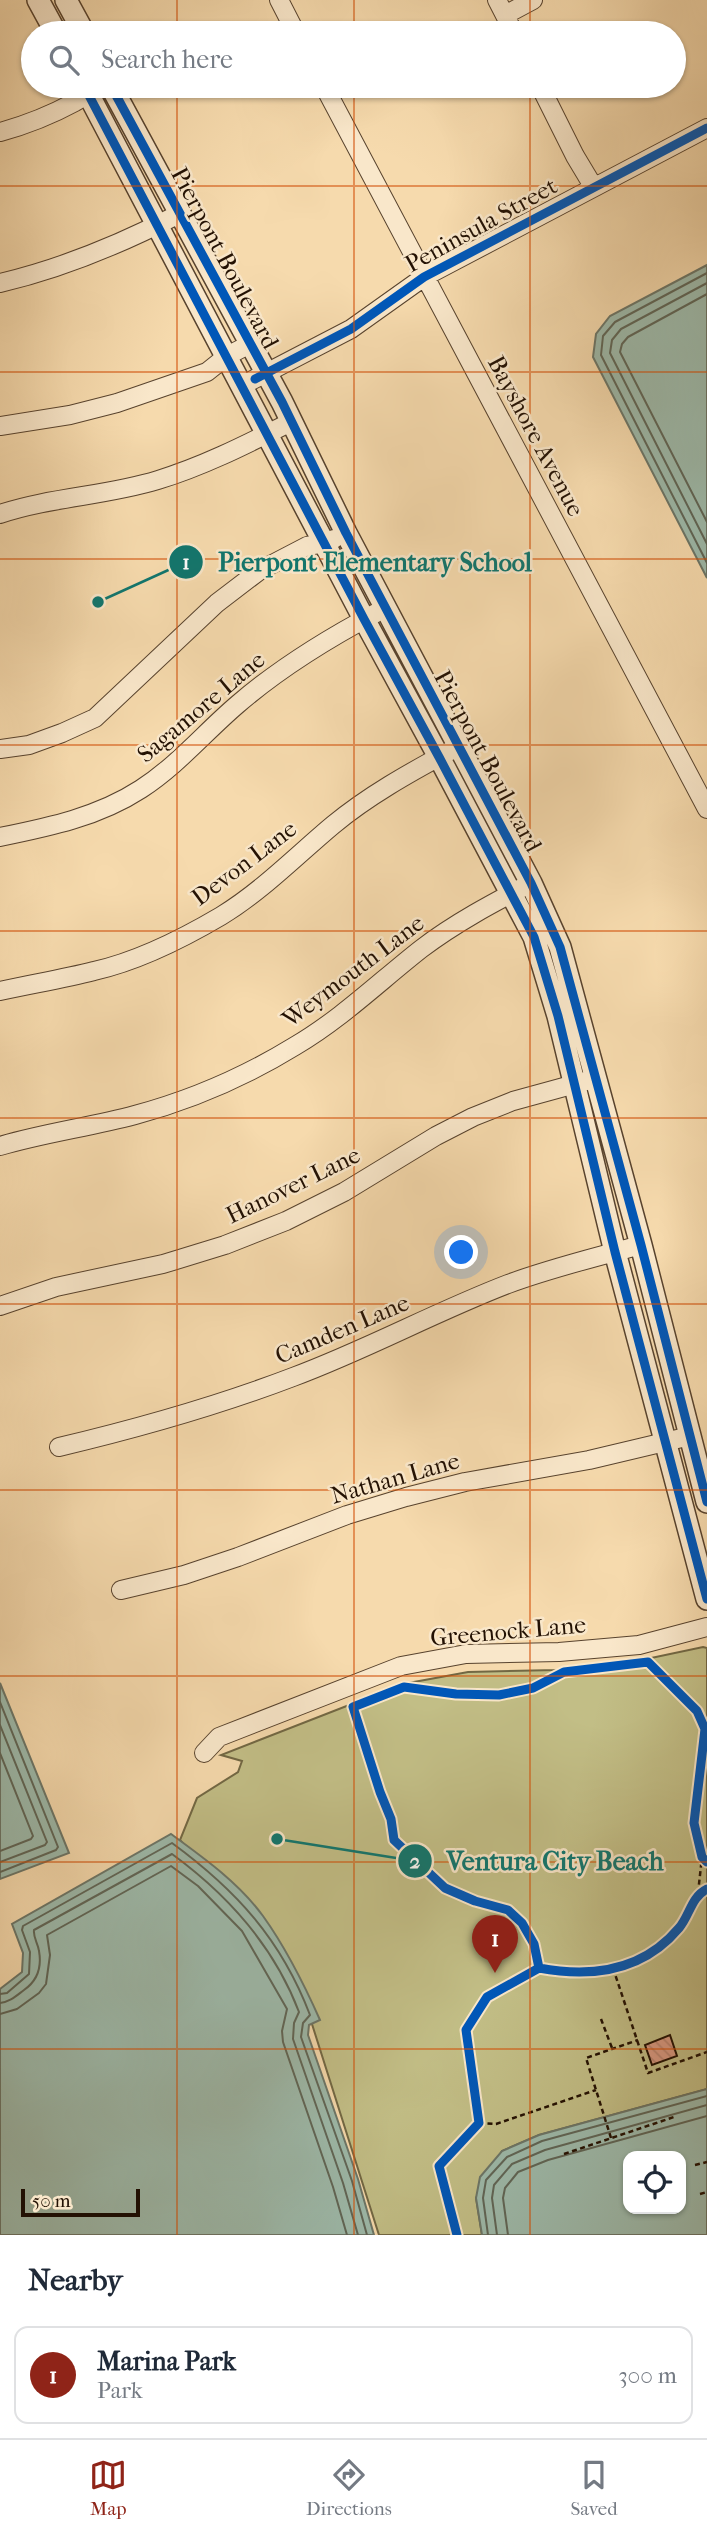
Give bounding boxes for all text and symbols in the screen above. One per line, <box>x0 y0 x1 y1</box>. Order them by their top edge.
search box <box>21 21 686 98</box>
icon: search <box>45 41 83 79</box>
text: Search here <box>101 44 233 75</box>
street label: Pierpont Boulevard <box>165 162 285 354</box>
street label: Peninsula Street <box>400 171 562 278</box>
street label: Bayshore Avenue <box>482 351 590 521</box>
callout: Pierpont Elementary School <box>169 539 546 586</box>
text: Pierpont Elementary School <box>218 547 533 578</box>
text: 1 <box>182 550 190 574</box>
street label: Sagamore Lane <box>132 646 270 768</box>
street label: Pierpont Boulevard <box>428 665 548 857</box>
street label: Devon Lane <box>186 814 302 911</box>
street label: Weymouth Lane <box>276 909 429 1034</box>
street label: Hanover Lane <box>221 1140 365 1230</box>
your location <box>444 1235 478 1269</box>
street label: Camden Lane <box>271 1288 413 1370</box>
street label: Nathan Lane <box>328 1446 463 1510</box>
street label: Greenock Lane <box>429 1610 587 1652</box>
callout: Ventura City Beach <box>397 1837 677 1884</box>
text: Ventura City Beach <box>445 1846 664 1877</box>
text: 2 <box>410 1849 421 1873</box>
pin: 1 <box>472 1915 518 1973</box>
map controls <box>623 2151 686 2214</box>
button: locate <box>623 2151 686 2214</box>
scale bar <box>21 2186 140 2218</box>
text: 50 m <box>32 2190 71 2212</box>
text: Nearby <box>28 2263 123 2298</box>
text: Marina Park <box>97 2346 236 2377</box>
text: 1 <box>49 2362 57 2389</box>
text: 300 m <box>618 2362 677 2389</box>
text: Park <box>97 2377 143 2404</box>
tab: Map <box>89 2456 127 2520</box>
tab: Directions <box>306 2456 392 2520</box>
tab: Saved <box>570 2456 618 2520</box>

